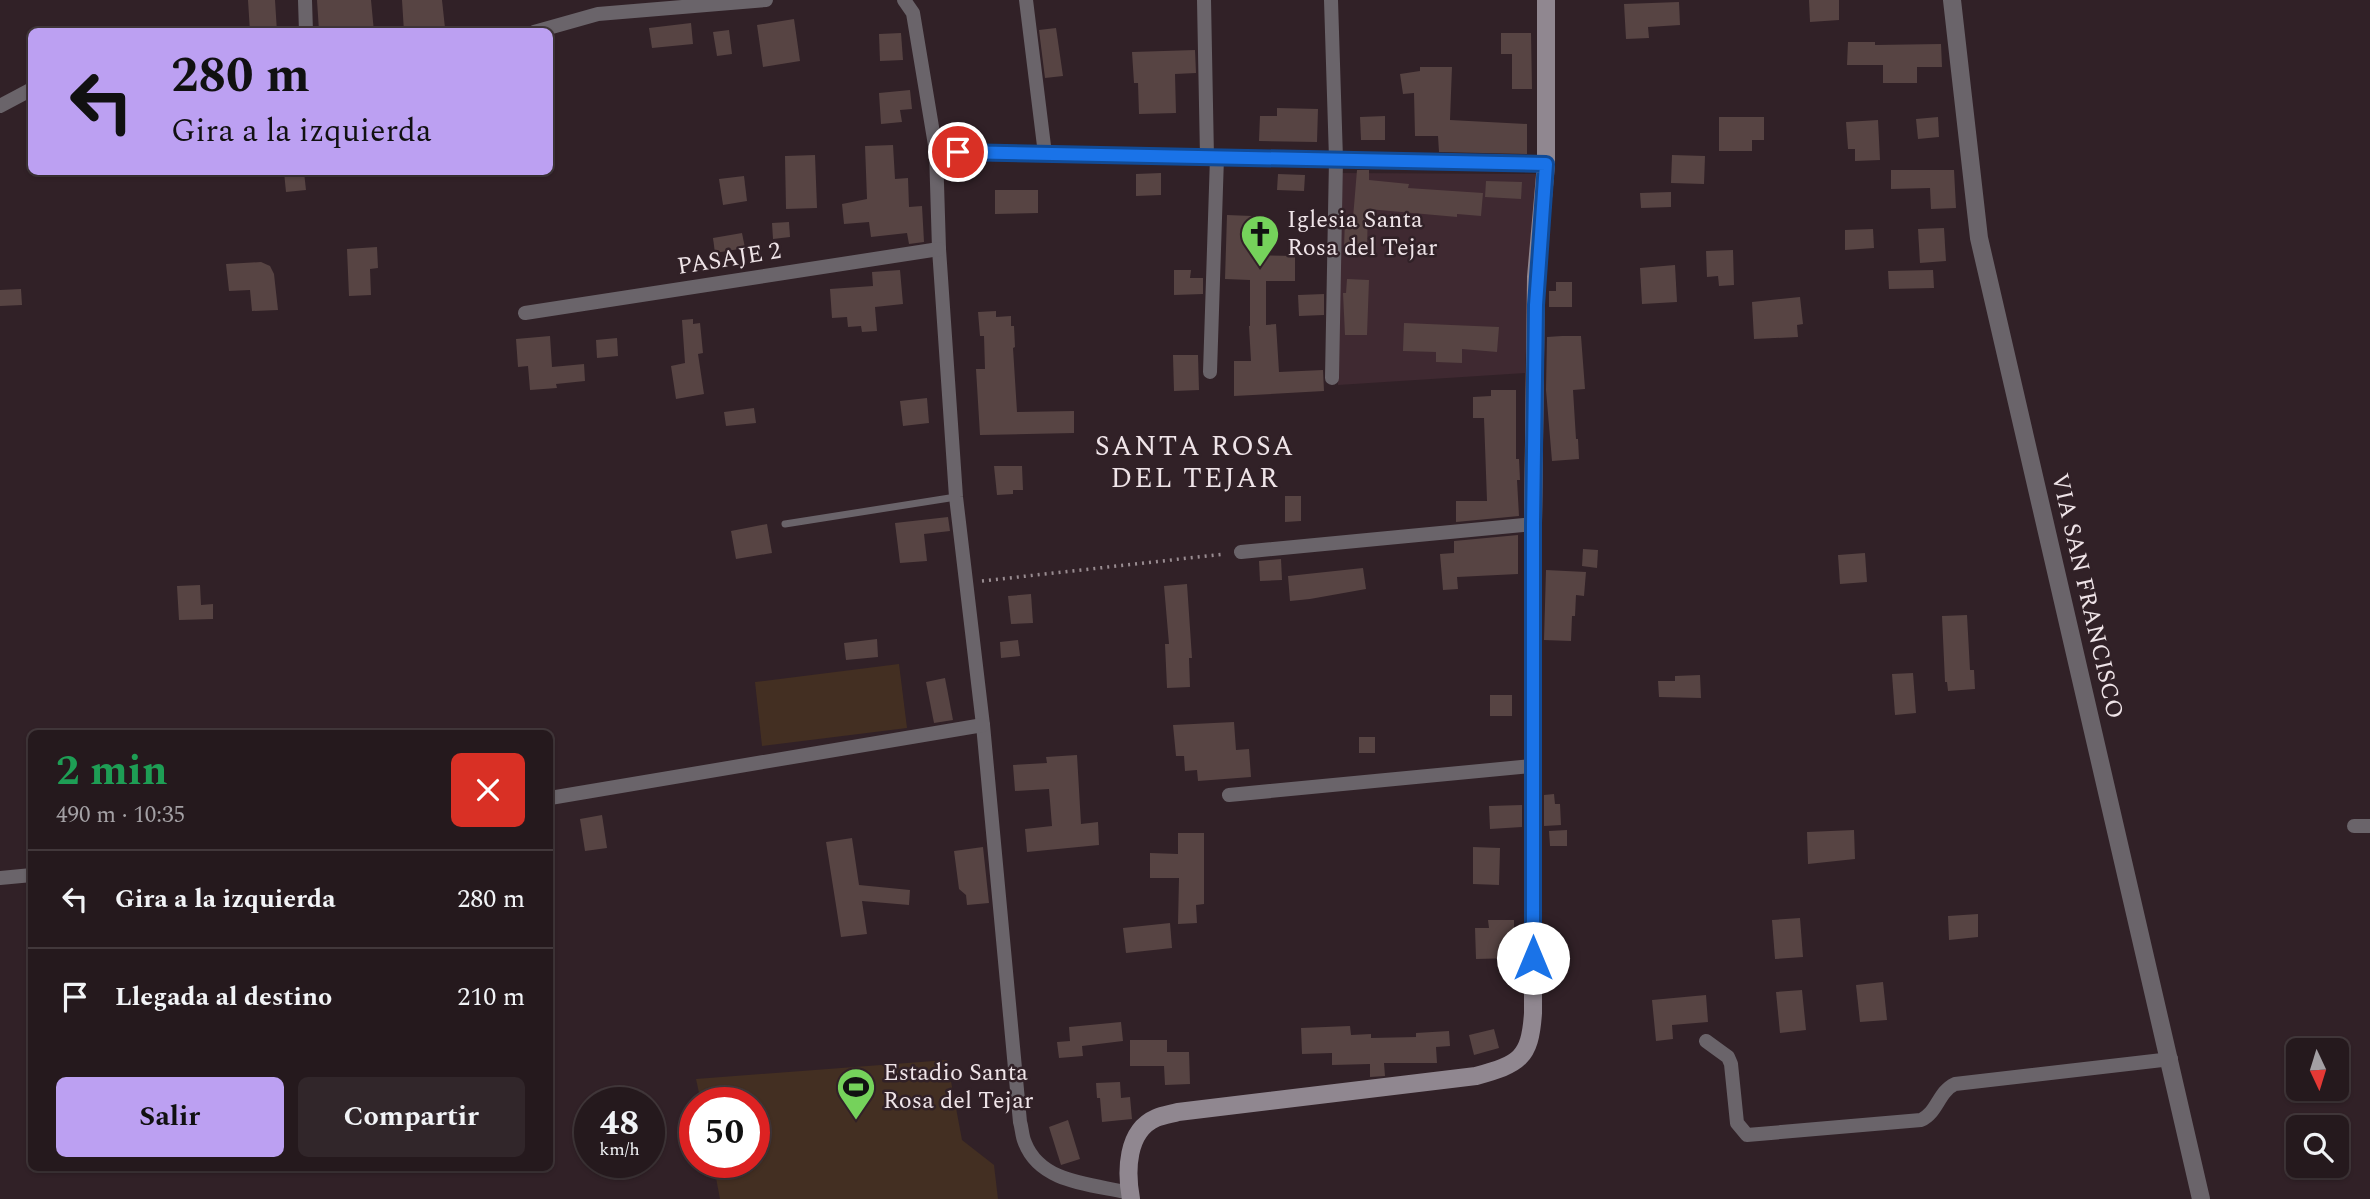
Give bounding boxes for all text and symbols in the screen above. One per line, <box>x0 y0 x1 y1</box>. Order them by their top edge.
text: 280 m <box>171 39 310 114</box>
icon: left <box>56 56 147 147</box>
text: Gira a la izquierda <box>171 107 432 156</box>
pin <box>928 122 988 182</box>
icon: arrive <box>939 133 977 171</box>
place label: Iglesia Santa Rosa del Tejar <box>1287 202 1437 266</box>
church icon: Iglesia Santa Rosa del Tejar <box>1239 213 1281 268</box>
street label: PASAJE 2 <box>674 233 784 285</box>
district label: SANTA ROSA DEL TEJAR <box>1095 425 1295 500</box>
street label: VIA SAN FRANCISCO <box>2041 470 2133 722</box>
text: 2 min <box>56 740 168 803</box>
button: close <box>451 753 525 827</box>
text: 490 m · 10:35 <box>56 798 185 833</box>
text: Gira a la izquierda <box>115 879 336 919</box>
text: 280 m <box>457 879 525 919</box>
icon: left <box>56 880 94 918</box>
position arrow <box>1496 921 1570 995</box>
text: Llegada al destino <box>115 977 332 1017</box>
text: 210 m <box>457 977 525 1017</box>
icon: arrive <box>56 978 94 1016</box>
north arrow <box>2286 1038 2348 1101</box>
map controls <box>2286 1038 2349 1178</box>
place label: Estadio Santa Rosa del Tejar <box>883 1055 1033 1119</box>
sports icon: Estadio Santa Rosa del Tejar <box>835 1066 877 1121</box>
button: Salir <box>56 1077 284 1157</box>
button: Compartir <box>298 1077 525 1157</box>
speed limit sign: 50 <box>679 1087 770 1178</box>
text: 48 <box>600 1097 639 1150</box>
button: search <box>2286 1115 2349 1178</box>
text: km/h <box>599 1136 640 1163</box>

